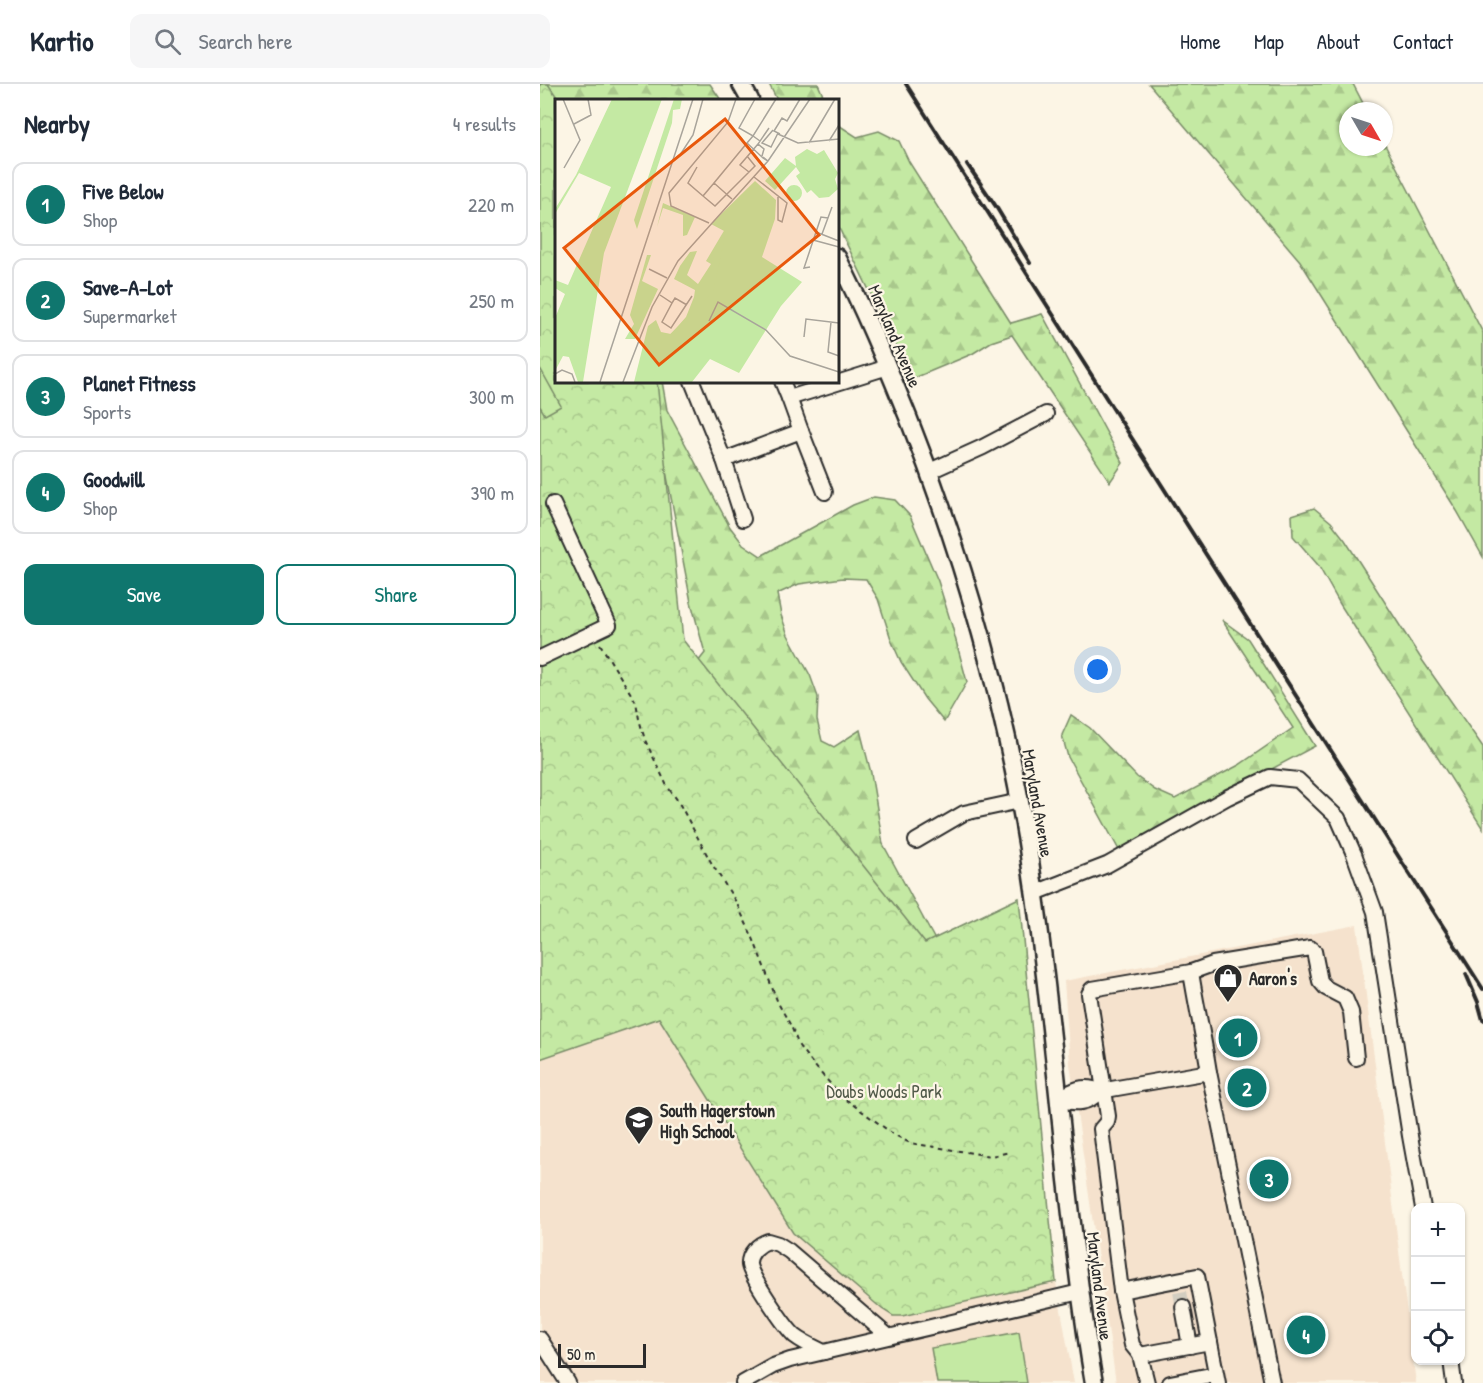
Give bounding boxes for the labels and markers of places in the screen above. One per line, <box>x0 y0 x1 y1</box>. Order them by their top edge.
shop icon: Aaron's <box>1212 962 1244 1004</box>
place label: Aaron's <box>1249 966 1297 991</box>
pin: 1 <box>1218 1016 1258 1060</box>
pin: 2 <box>1228 1066 1266 1110</box>
place label: South Hagerstown High School <box>660 1098 775 1145</box>
school or university icon: South Hagerstown High School <box>623 1104 655 1146</box>
pin: 3 <box>1250 1156 1288 1202</box>
pin: 4 <box>1286 1312 1326 1358</box>

